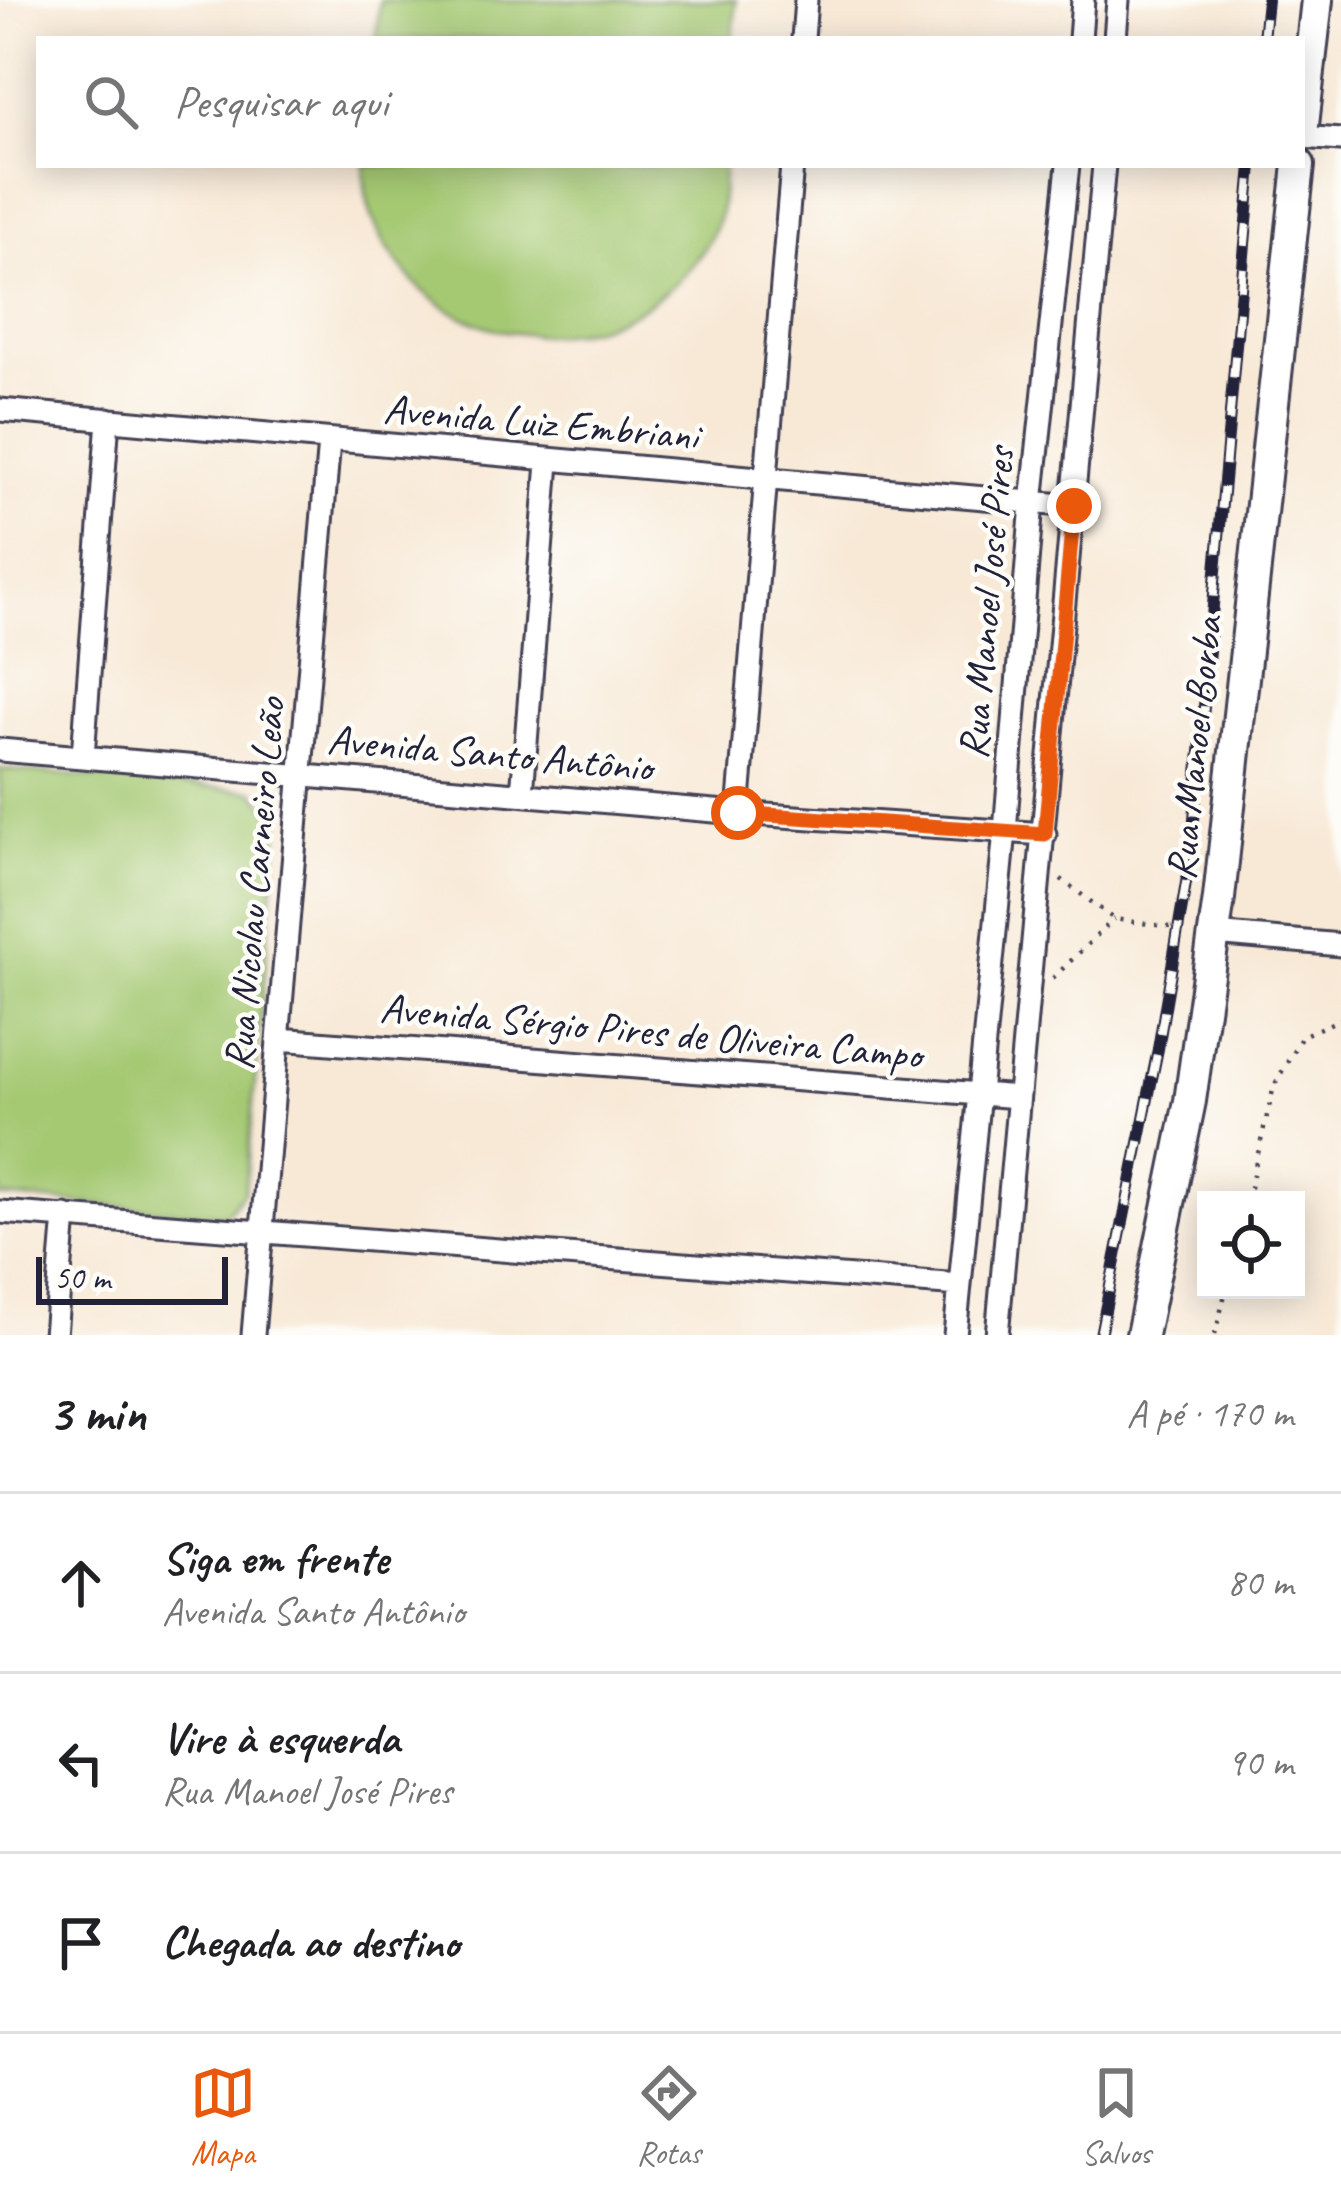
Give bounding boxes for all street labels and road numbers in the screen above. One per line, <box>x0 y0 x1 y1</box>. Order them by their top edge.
street label: Avenida Luiz Embriani <box>382 382 705 463</box>
street label: Rua Manoel José Pires <box>946 441 1027 761</box>
street label: Rua Manoel Borba <box>1154 612 1235 882</box>
street label: Rua Nicolau Carneiro Leão <box>212 694 297 1072</box>
street label: Avenida Santo Antônio <box>325 713 658 794</box>
street label: Avenida Sérgio Pires de Oliveira Campo <box>378 981 928 1082</box>

